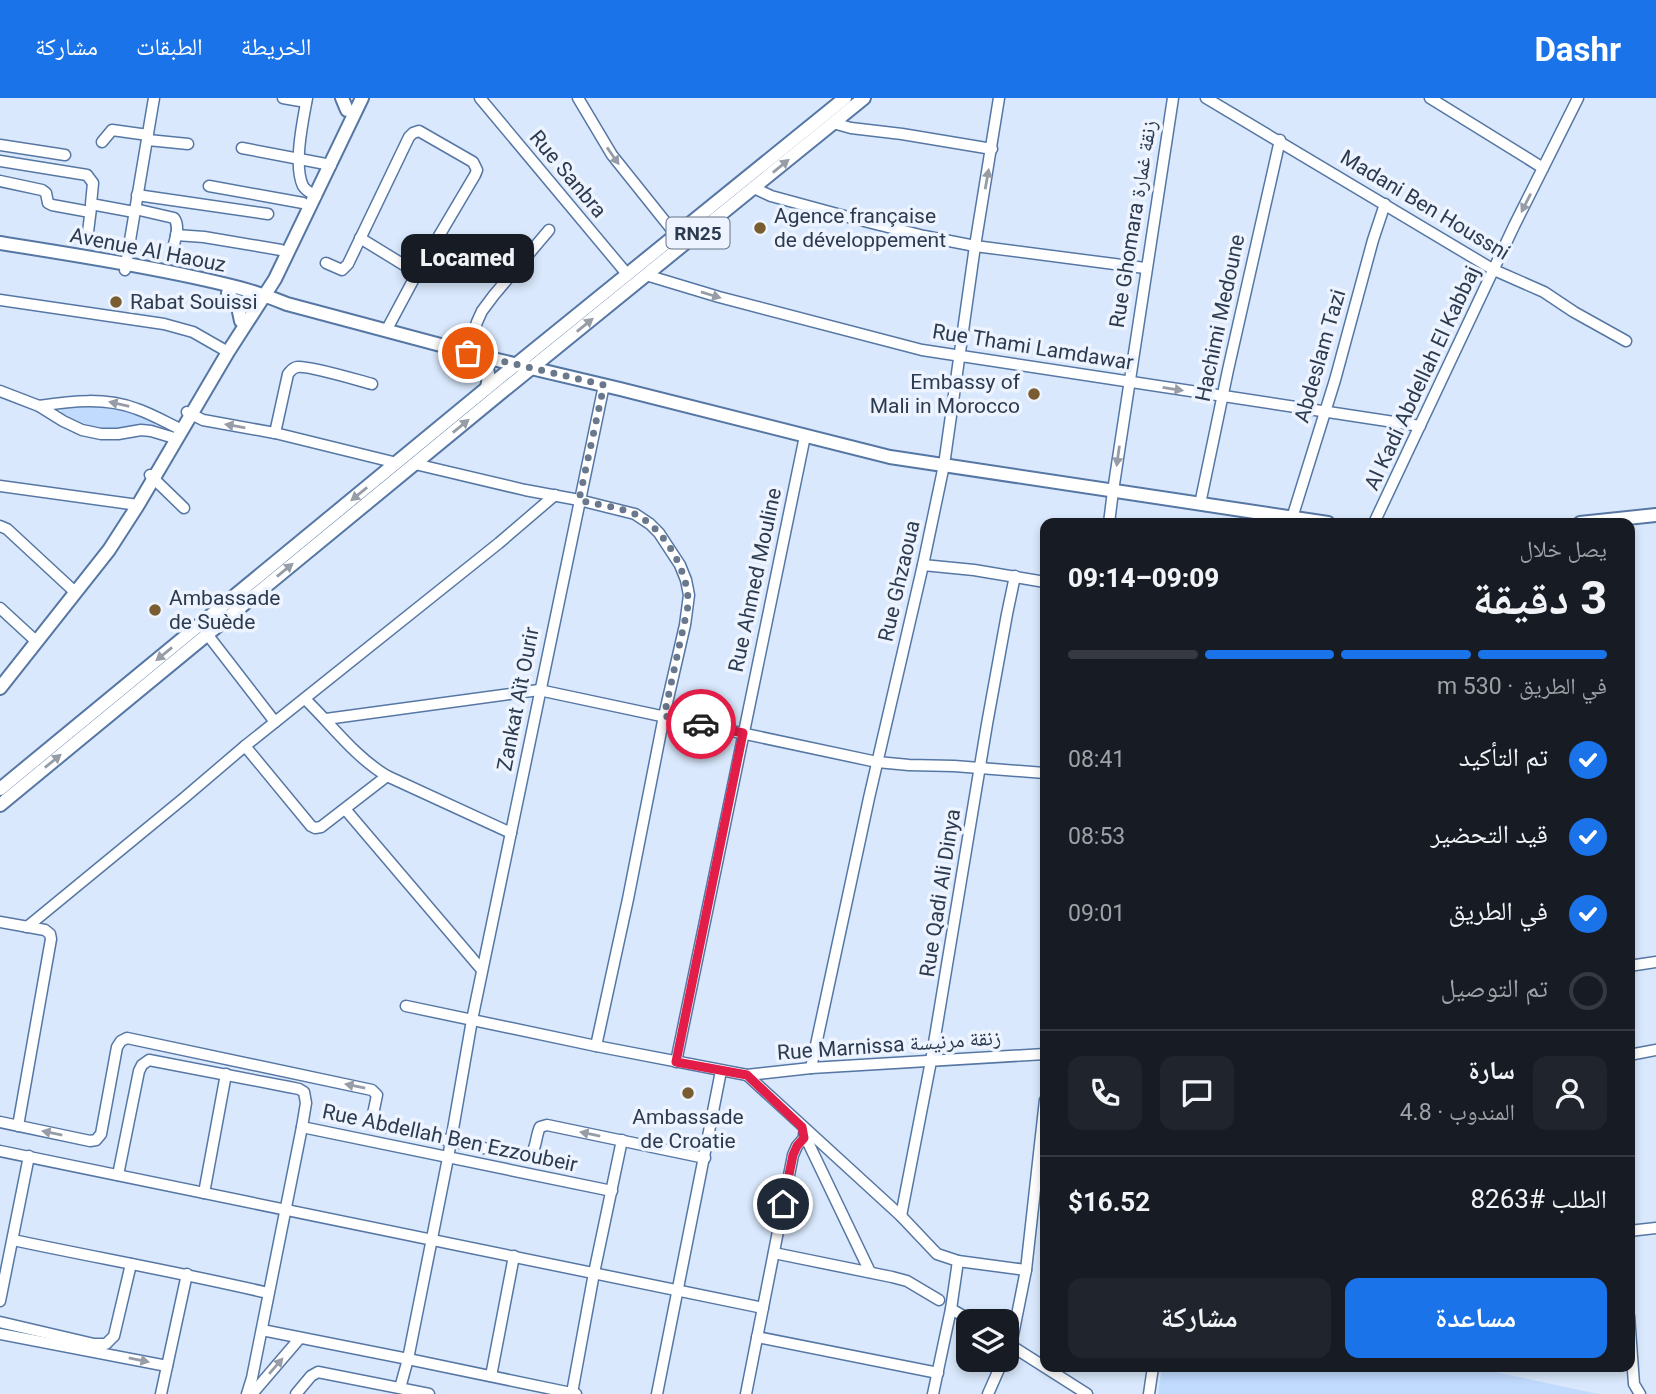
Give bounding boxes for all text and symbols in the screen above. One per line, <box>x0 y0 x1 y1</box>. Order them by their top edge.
text: Dashr <box>1534 30 1621 69</box>
text: مشاركة <box>35 33 98 61</box>
text: الطبقات <box>136 33 203 61</box>
text: الخريطة <box>241 33 311 61</box>
street label: Rue Ghomara زنقة غمارة <box>1105 118 1161 330</box>
street label: Rue Sanbra <box>525 126 611 222</box>
street label: Madani Ben Houssni <box>1336 145 1514 265</box>
one-way arrow <box>606 147 620 165</box>
one-way arrow <box>772 159 789 174</box>
one-way arrow <box>982 168 993 190</box>
one-way arrow <box>1520 193 1532 213</box>
place label: Agence française de développement <box>774 204 946 252</box>
road number: RN25 <box>666 217 730 248</box>
marker: Agence française de développement <box>752 220 768 236</box>
street label: Avenue Al Haouz <box>68 223 228 277</box>
street label: Hachimi Medoune <box>1191 232 1249 404</box>
callout: Locamed <box>402 234 534 283</box>
text: Locamed <box>420 245 515 272</box>
street label: Al Kadi Abdellah El Kabbaj <box>1359 262 1485 494</box>
street label: Abdeslam Tazi <box>1290 287 1350 425</box>
place label: Rabat Souissi <box>130 290 258 314</box>
one-way arrow <box>701 290 722 300</box>
marker: Rabat Souissi <box>108 294 124 310</box>
one-way arrow <box>576 318 593 333</box>
street label: Rue Thami Lamdawar <box>931 319 1135 375</box>
pin <box>438 323 498 383</box>
icon: bag <box>449 334 487 372</box>
place label: Embassy of Mali in Morocco <box>870 370 1021 418</box>
one-way arrow <box>1163 384 1185 395</box>
marker: Embassy of Mali in Morocco <box>1026 386 1042 402</box>
one-way arrow <box>108 399 130 410</box>
one-way arrow <box>453 419 470 434</box>
one-way arrow <box>224 420 246 431</box>
one-way arrow <box>1113 445 1124 467</box>
one-way arrow <box>350 486 367 501</box>
street label: Rue Ahmed Mouline <box>724 486 786 674</box>
street label: Rue Ghzaoua <box>873 518 925 644</box>
text: يصل خلال <box>1520 536 1607 563</box>
one-way arrow <box>277 563 294 578</box>
text: 09:09–09:14 <box>1068 563 1219 593</box>
text: 3 دقيقة <box>1472 571 1607 625</box>
place label: Ambassade de Suède <box>169 586 280 634</box>
marker: Ambassade de Suède <box>147 602 163 618</box>
street label: Zankat Aït Ourir <box>492 625 544 773</box>
one-way arrow <box>156 646 173 661</box>
text: في الطريق · 530 m <box>1437 673 1607 700</box>
courier <box>666 689 736 759</box>
icon: car <box>682 705 720 743</box>
icon: check <box>1569 741 1607 779</box>
text: تم التأكيد <box>1459 742 1548 772</box>
text: 08:41 <box>1068 746 1125 773</box>
one-way arrow <box>43 754 61 769</box>
street label: Rue Qadi Ali Dinya <box>915 807 965 979</box>
icon: check <box>1569 818 1607 856</box>
text: قيد التحضير <box>1430 819 1548 849</box>
text: 08:53 <box>1068 823 1125 850</box>
icon: check <box>1569 895 1607 933</box>
text: في الطريق <box>1449 896 1548 926</box>
text: 09:01 <box>1068 900 1125 927</box>
text: تم التوصيل <box>1441 973 1548 1003</box>
street label: Rue Marnissa زنقة مرنيسة <box>776 1025 1002 1065</box>
text: سارة <box>1468 1055 1515 1085</box>
button: phone <box>1068 1056 1142 1130</box>
button: chat <box>1160 1056 1234 1130</box>
button: person <box>1533 1056 1607 1130</box>
one-way arrow <box>344 1080 366 1091</box>
marker: Ambassade de Croatie <box>680 1085 696 1101</box>
street label: Rue Abdellah Ben Ezzoubeir <box>320 1099 580 1177</box>
text: المندوب · 4.8 <box>1400 1099 1515 1126</box>
place label: Ambassade de Croatie <box>632 1105 744 1153</box>
one-way arrow <box>41 1127 63 1138</box>
one-way arrow <box>579 1128 601 1139</box>
pin <box>753 1174 813 1234</box>
text: الطلب #8263 <box>1470 1184 1607 1214</box>
icon: home <box>764 1185 802 1223</box>
text: $16.52 <box>1068 1187 1150 1217</box>
button: مشاركة <box>1068 1278 1331 1358</box>
button: مساعدة <box>1345 1278 1607 1358</box>
map controls <box>956 1309 1019 1372</box>
button: layers <box>956 1309 1019 1372</box>
one-way arrow <box>128 1355 150 1366</box>
one-way arrow <box>268 1357 284 1375</box>

